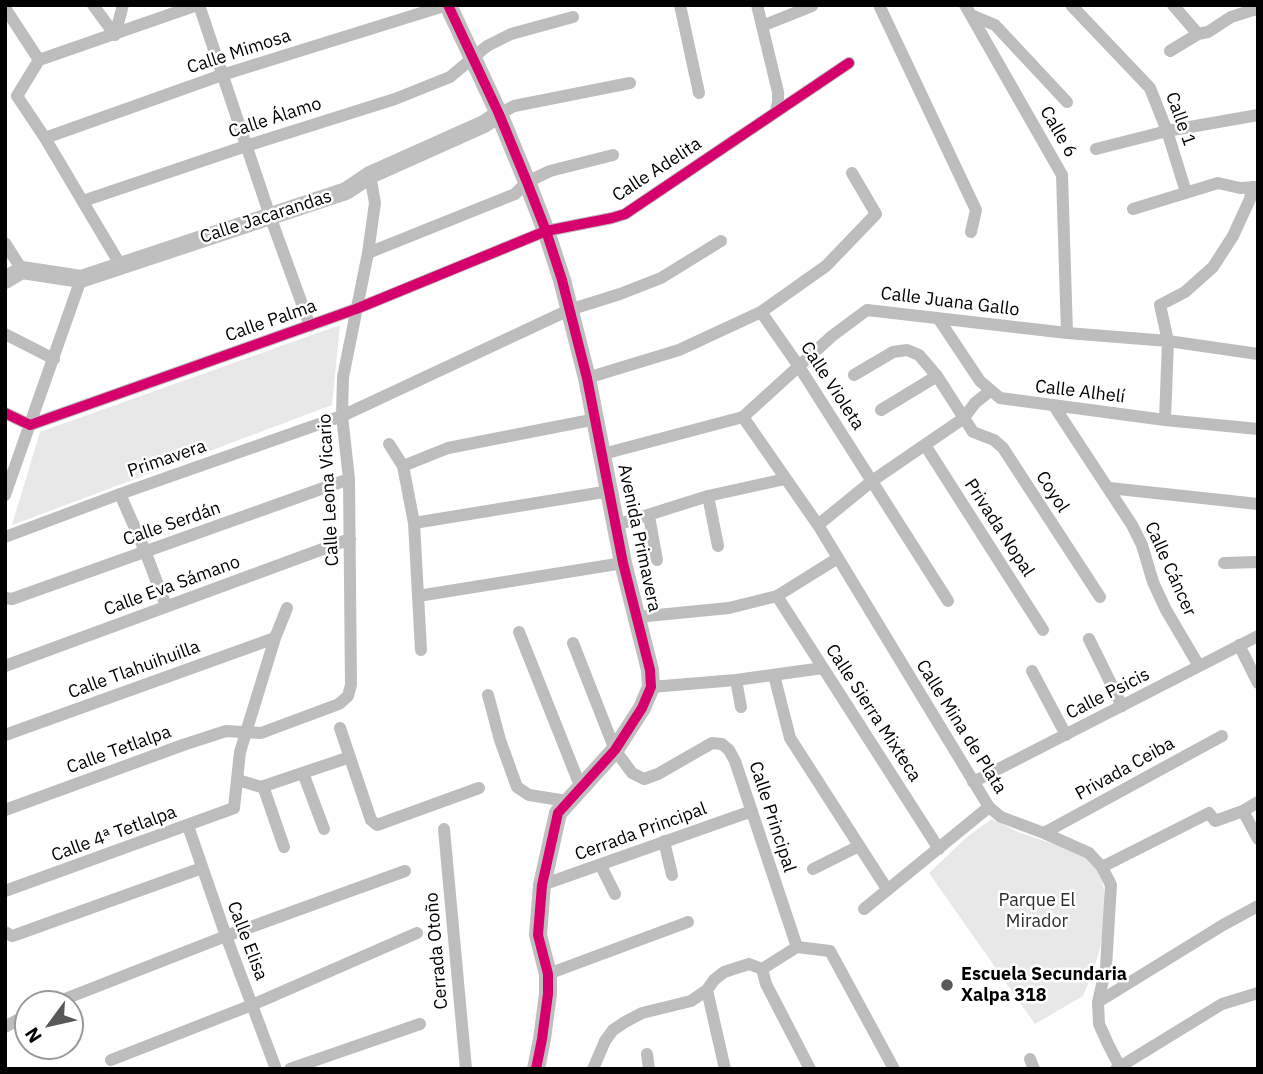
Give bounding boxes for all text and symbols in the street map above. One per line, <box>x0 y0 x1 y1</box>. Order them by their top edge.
street label: Calle Mimosa <box>184 25 294 79</box>
street label: Calle 1 <box>1160 89 1200 149</box>
street label: Calle Álamo <box>226 93 324 143</box>
street label: Calle 6 <box>1035 103 1081 161</box>
street label: Calle Adelita <box>608 133 706 207</box>
street label: Calle Jacarandas <box>197 186 335 248</box>
street label: Calle Juana Gallo <box>879 283 1021 321</box>
street label: Calle Palma <box>222 295 320 347</box>
street label: Calle Violeta <box>795 338 869 434</box>
street label: Calle Alhelí <box>1034 376 1126 408</box>
street label: Calle Leona Vicario <box>314 413 344 567</box>
street label: Primavera <box>125 435 209 483</box>
street label: Avenida Primavera <box>613 462 665 614</box>
street label: Coyol <box>1031 467 1073 517</box>
street label: Privada Nopal <box>959 475 1039 581</box>
street label: Calle Serdán <box>120 497 224 551</box>
street label: Calle Cáncer <box>1140 518 1200 620</box>
street label: Calle Eva Sámano <box>101 551 243 621</box>
street label: Calle Tlahuihuilla <box>65 636 203 704</box>
street label: Calle Sierra Mixteca <box>821 640 925 786</box>
street label: Calle Mina de Plata <box>911 656 1011 798</box>
street label: Calle Psicis <box>1063 664 1153 724</box>
street label: Calle Tetlalpa <box>64 721 174 779</box>
street label: Privada Ceiba <box>1072 733 1178 805</box>
street label: Calle Principal <box>744 759 800 875</box>
street label: Cerrada Principal <box>572 798 710 866</box>
street label: Calle 4ª Tetlalpa <box>48 801 180 867</box>
park label: Parque El Mirador <box>998 890 1076 932</box>
street label: Cerrada Otoño <box>421 892 453 1010</box>
street label: Calle Elisa <box>222 898 272 984</box>
place label: Escuela Secundaria Xalpa 318 <box>961 964 1127 1006</box>
marker: Escuela Secundaria Xalpa 318 <box>939 977 955 993</box>
north arrow <box>14 990 84 1060</box>
text: N <box>19 1023 47 1048</box>

